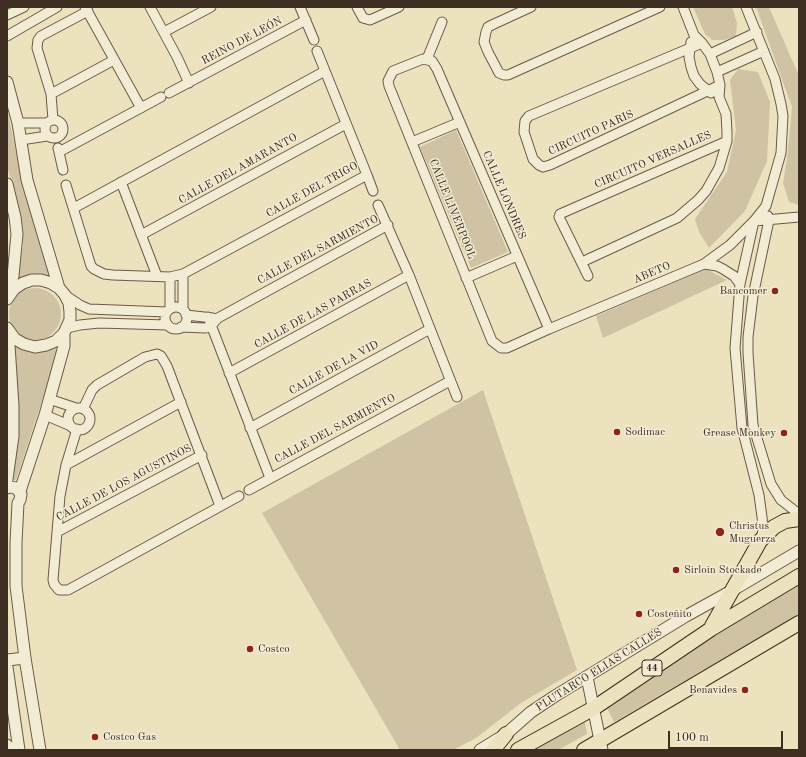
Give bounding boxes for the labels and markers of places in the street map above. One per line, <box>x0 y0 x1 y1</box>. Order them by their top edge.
place label: Bancomer <box>719 284 767 298</box>
marker: Bancomer <box>770 286 780 296</box>
place label: Sodimac <box>625 425 665 439</box>
place label: Grease Monkey <box>703 426 776 440</box>
marker: Sodimac <box>612 427 622 437</box>
marker: Grease Monkey <box>779 428 789 438</box>
place label: Christus Muguerza <box>729 519 776 545</box>
marker: Christus Muguerza <box>714 526 726 538</box>
place label: Sirloin Stockade <box>684 563 762 577</box>
marker: Sirloin Stockade <box>671 565 681 575</box>
place label: Costeñito <box>647 607 692 621</box>
marker: Costeñito <box>634 609 644 619</box>
place label: Costco <box>258 642 290 656</box>
marker: Costco <box>245 644 255 654</box>
place label: Benavides <box>689 683 737 697</box>
marker: Benavides <box>740 685 750 695</box>
place label: Costco Gas <box>103 730 156 744</box>
marker: Costco Gas <box>90 732 100 742</box>

